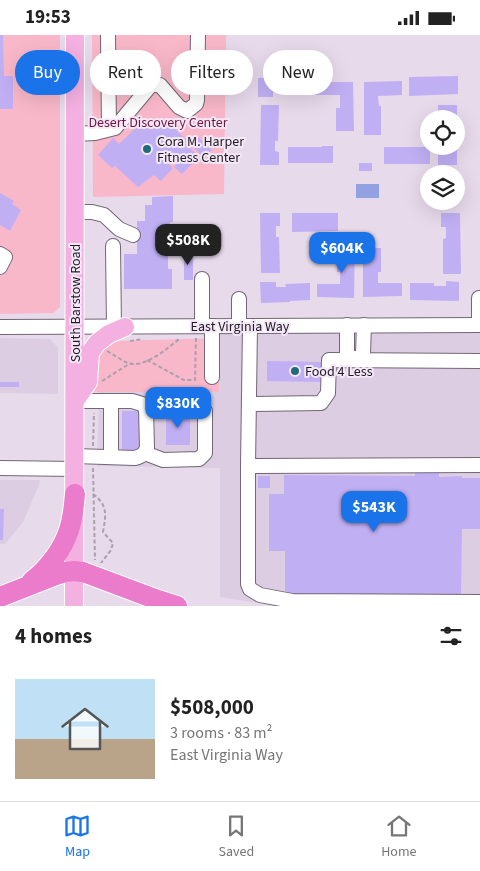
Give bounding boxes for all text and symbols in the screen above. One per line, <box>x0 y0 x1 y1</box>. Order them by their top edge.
text: 19:53 <box>25 4 71 31</box>
chip: Buy <box>15 50 80 95</box>
chip: Rent <box>90 50 161 95</box>
chip: Filters <box>171 50 253 95</box>
chip: New <box>263 50 333 95</box>
map controls <box>420 110 465 210</box>
button: locate <box>420 110 465 155</box>
park label: Desert Discovery Center <box>88 113 228 133</box>
place label: Cora M. Harper Fitness Center <box>157 132 244 168</box>
marker: Cora M. Harper Fitness Center <box>141 143 153 155</box>
button: layers <box>420 165 465 210</box>
pin: $508K <box>153 223 223 266</box>
text: $508K <box>166 229 210 251</box>
pin: $604K <box>307 231 377 274</box>
text: $604K <box>320 237 364 259</box>
street label: South Barstow Road <box>66 244 86 362</box>
street label: East Virginia Way <box>191 317 290 337</box>
place label: Food 4 Less <box>305 362 373 382</box>
marker: Food 4 Less <box>289 365 301 377</box>
pin: $830K <box>143 387 213 429</box>
text: $830K <box>156 392 200 414</box>
pin: $543K <box>339 491 409 533</box>
text: $543K <box>352 496 396 518</box>
text: 4 homes <box>15 621 92 651</box>
icon: filters <box>437 622 465 650</box>
text: $508,000 <box>170 692 254 722</box>
icon: home <box>55 699 115 759</box>
text: 3 rooms · 83 m² <box>170 722 272 744</box>
text: East Virginia Way <box>170 744 283 766</box>
tab: Map <box>63 812 91 862</box>
tab: Saved <box>218 812 254 862</box>
tab: Home <box>381 812 416 862</box>

